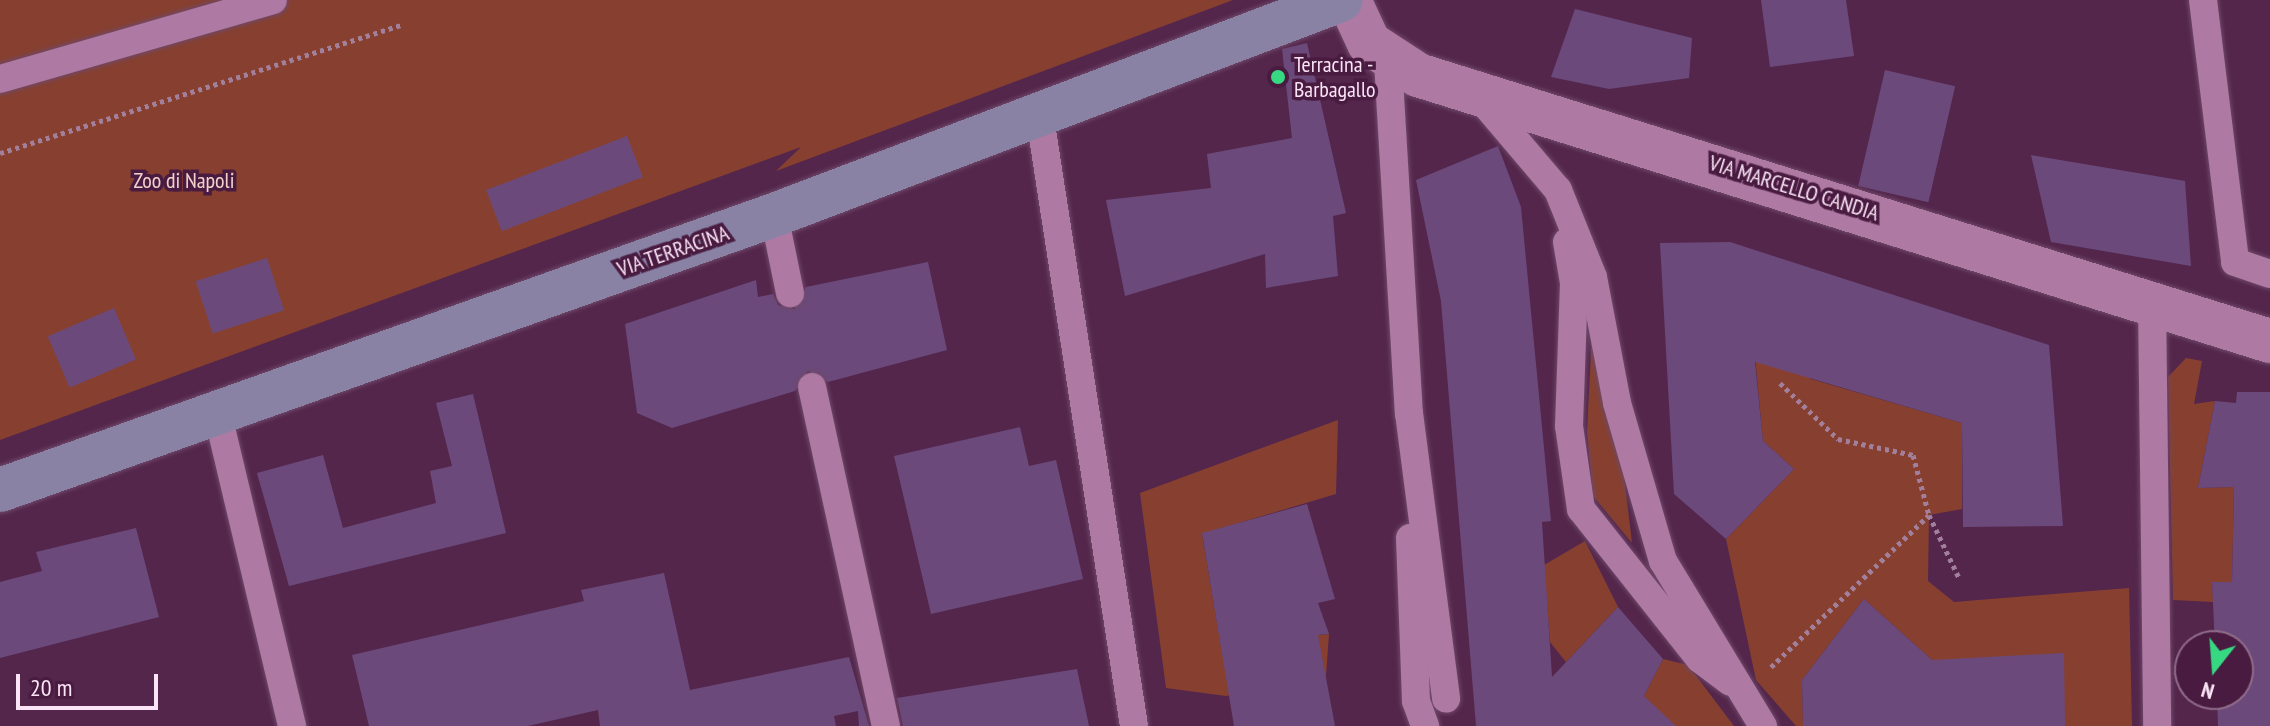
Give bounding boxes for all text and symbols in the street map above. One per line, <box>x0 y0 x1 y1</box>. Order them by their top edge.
place label: Terracina - Barbagallo <box>1294 51 1376 102</box>
marker: Terracina - Barbagallo <box>1269 68 1287 86</box>
street label: VIA MARCELLO CANDIA <box>1706 150 1882 226</box>
park label: Zoo di Napoli <box>133 168 235 194</box>
street label: VIA TERRACINA <box>613 219 733 283</box>
north arrow <box>2174 630 2254 710</box>
scale bar <box>20 658 162 708</box>
text: 20 m <box>30 672 72 703</box>
text: N <box>2198 676 2217 706</box>

